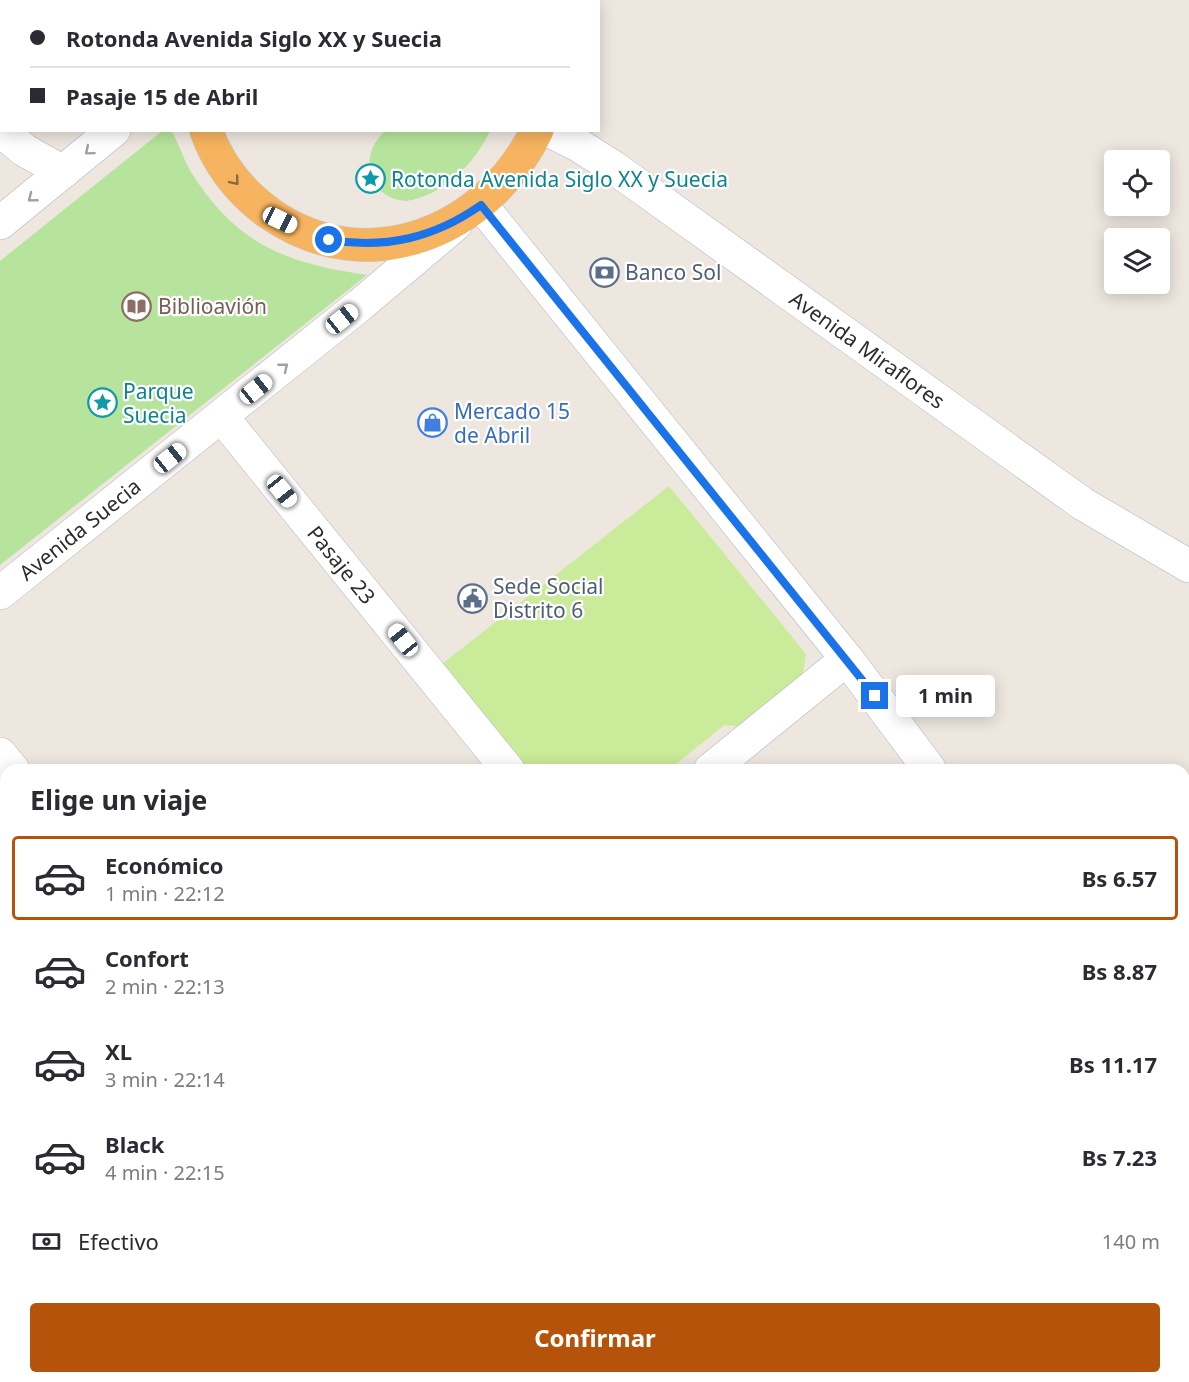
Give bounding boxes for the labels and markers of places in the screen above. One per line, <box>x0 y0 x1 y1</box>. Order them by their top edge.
place icon: Rotonda Avenida Siglo XX y Suecia <box>354 163 386 195</box>
place label: Rotonda Avenida Siglo XX y Suecia <box>391 165 728 193</box>
bank icon: Banco Sol <box>588 256 620 288</box>
place label: Banco Sol <box>625 258 721 286</box>
library icon: Biblioavión <box>121 290 153 322</box>
place label: Biblioavión <box>158 292 267 320</box>
place label: Parque Suecia <box>123 377 193 429</box>
place icon: Parque Suecia <box>86 387 118 419</box>
place label: Mercado 15 de Abril <box>454 397 570 449</box>
shop icon: Mercado 15 de Abril <box>417 407 449 439</box>
place label: Sede Social Distrito 6 <box>493 572 604 624</box>
public building icon: Sede Social Distrito 6 <box>456 582 488 614</box>

